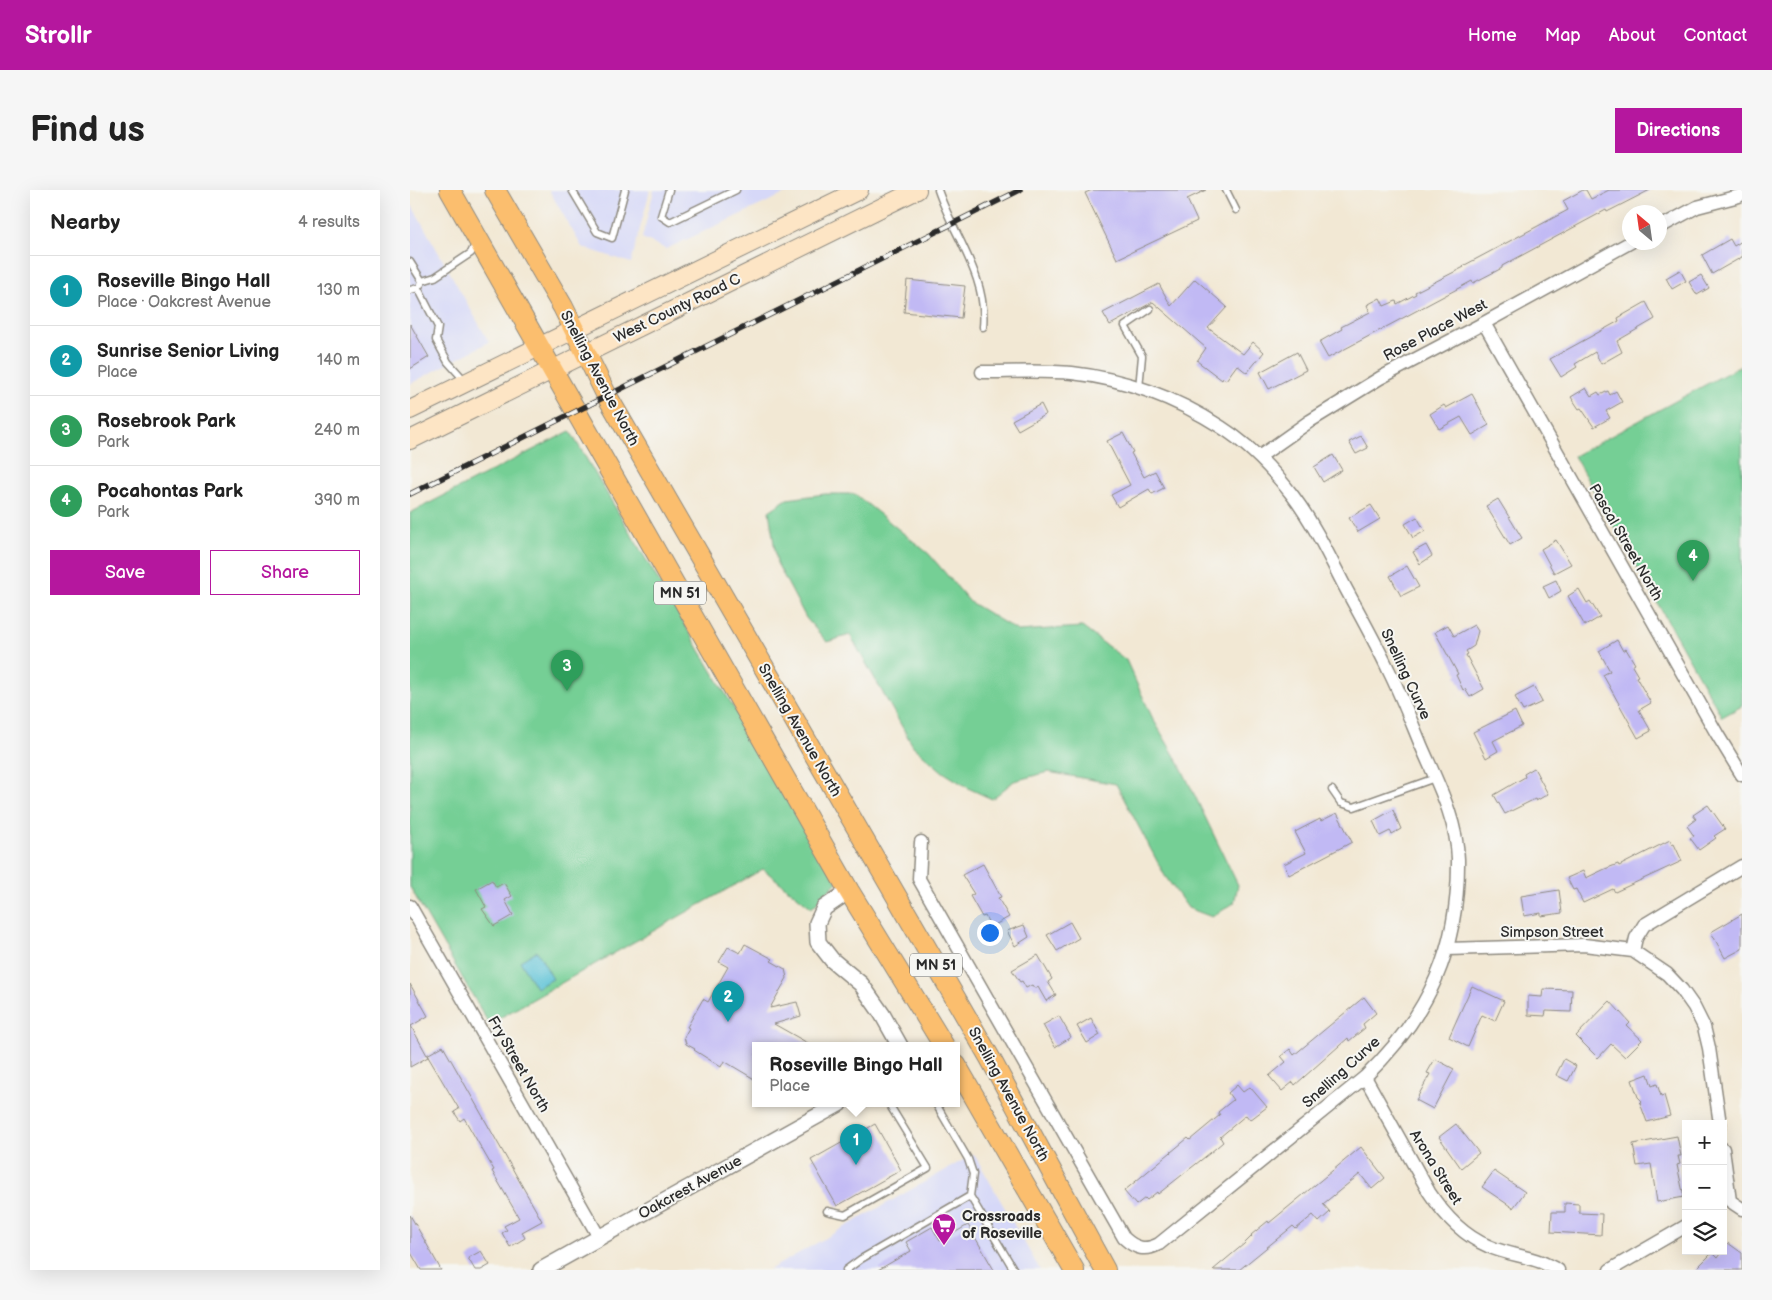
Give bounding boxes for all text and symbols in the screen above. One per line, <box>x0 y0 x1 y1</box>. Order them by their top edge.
text: Strollr <box>25 21 92 50</box>
text: Home <box>1468 25 1517 46</box>
text: Map <box>1545 25 1581 46</box>
text: About <box>1609 25 1656 46</box>
text: Contact <box>1684 25 1747 46</box>
button: Directions <box>1615 108 1742 153</box>
text: Find us <box>30 109 145 152</box>
north arrow <box>1622 205 1667 250</box>
text: Nearby <box>50 210 120 235</box>
text: 4 results <box>298 213 360 232</box>
street label: West County Road C <box>611 269 744 347</box>
text: Roseville Bingo Hall <box>97 270 270 293</box>
text: 1 <box>63 281 69 300</box>
text: 130 m <box>317 281 360 300</box>
text: Place · Oakcrest Avenue <box>97 293 271 312</box>
street label: Rose Place West <box>1380 295 1491 366</box>
street label: Snelling Avenue North <box>556 307 643 449</box>
text: Sunrise Senior Living <box>97 340 279 363</box>
text: 2 <box>61 351 71 370</box>
text: 140 m <box>317 351 360 370</box>
text: Place <box>97 363 138 382</box>
text: Rosebrook Park <box>97 410 236 433</box>
text: 3 <box>61 421 71 440</box>
text: 240 m <box>314 421 360 440</box>
text: Park <box>97 433 129 452</box>
text: Pocahontas Park <box>97 480 243 503</box>
street label: Pascal Street North <box>1584 480 1667 604</box>
text: 4 <box>61 491 71 510</box>
text: 390 m <box>314 491 360 510</box>
text: Park <box>97 503 129 522</box>
pin: 4 <box>1677 540 1709 581</box>
button: Save <box>50 550 200 595</box>
button: Share <box>210 550 360 595</box>
road number: MN 51 <box>654 582 706 604</box>
street label: Snelling Curve <box>1376 626 1435 723</box>
pin: 3 <box>551 650 583 691</box>
street label: Snelling Avenue North <box>754 660 845 800</box>
your location <box>977 920 1003 946</box>
street label: Simpson Street <box>1500 923 1604 942</box>
road number: MN 51 <box>910 954 962 976</box>
pin: 2 <box>712 981 744 1022</box>
street label: Fry Street North <box>483 1013 554 1116</box>
street label: Snelling Avenue North <box>964 1024 1053 1165</box>
street label: Snelling Curve <box>1298 1032 1384 1112</box>
popup <box>752 1042 960 1107</box>
text: Roseville Bingo Hall <box>769 1054 943 1077</box>
text: Place <box>769 1077 810 1096</box>
map controls <box>1682 1120 1727 1255</box>
button: + <box>1682 1120 1727 1165</box>
pin: 1 <box>840 1124 872 1165</box>
street label: Arona Street <box>1405 1126 1466 1209</box>
street label: Oakcrest Avenue <box>635 1151 745 1224</box>
button: − <box>1682 1165 1727 1210</box>
place label: Crossroads of Roseville <box>962 1207 1042 1243</box>
button: layers <box>1682 1210 1727 1255</box>
supermarket icon: Crossroads of Roseville <box>931 1212 957 1246</box>

